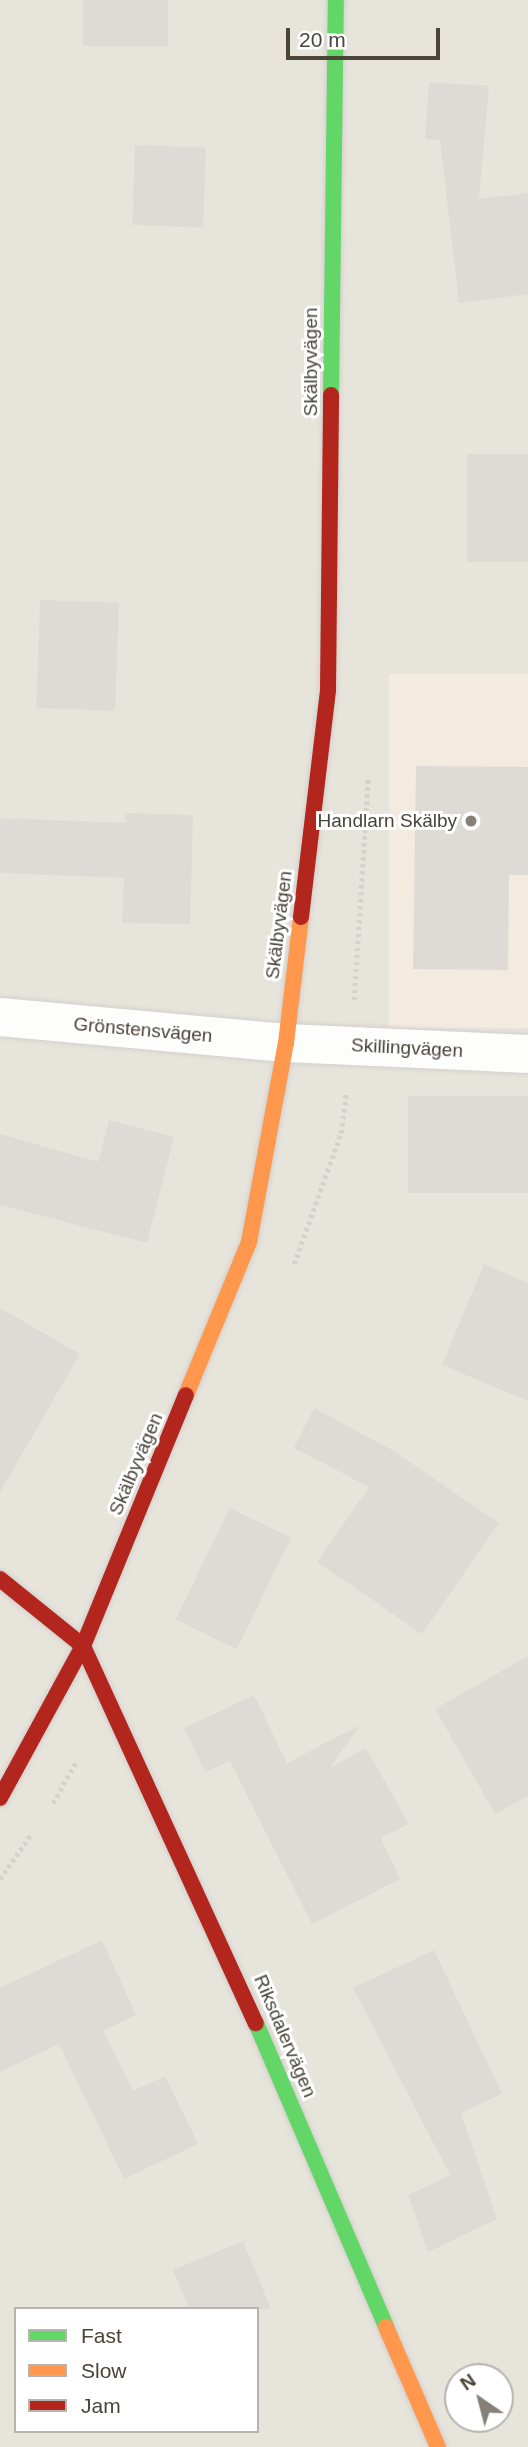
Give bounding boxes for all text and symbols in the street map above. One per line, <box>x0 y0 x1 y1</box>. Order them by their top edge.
scale bar <box>290 14 444 58</box>
text: 20 m <box>299 28 346 51</box>
street label: Skälbyvägen <box>300 308 322 416</box>
place label: Handlarn Skälby <box>318 810 457 832</box>
marker: Handlarn Skälby <box>463 813 479 829</box>
street label: Skälbyvägen <box>261 870 297 980</box>
street label: Grönstensvägen <box>73 1013 213 1047</box>
street label: Skillingvägen <box>351 1034 463 1062</box>
street label: Skälbyvägen <box>104 1409 168 1519</box>
street label: Riksdalervägen <box>249 1971 321 2101</box>
legend <box>14 2307 259 2433</box>
text: Fast <box>81 2324 122 2347</box>
text: Slow <box>81 2359 127 2382</box>
north arrow <box>444 2363 514 2433</box>
text: N <box>456 2369 479 2395</box>
text: Jam <box>81 2394 121 2417</box>

